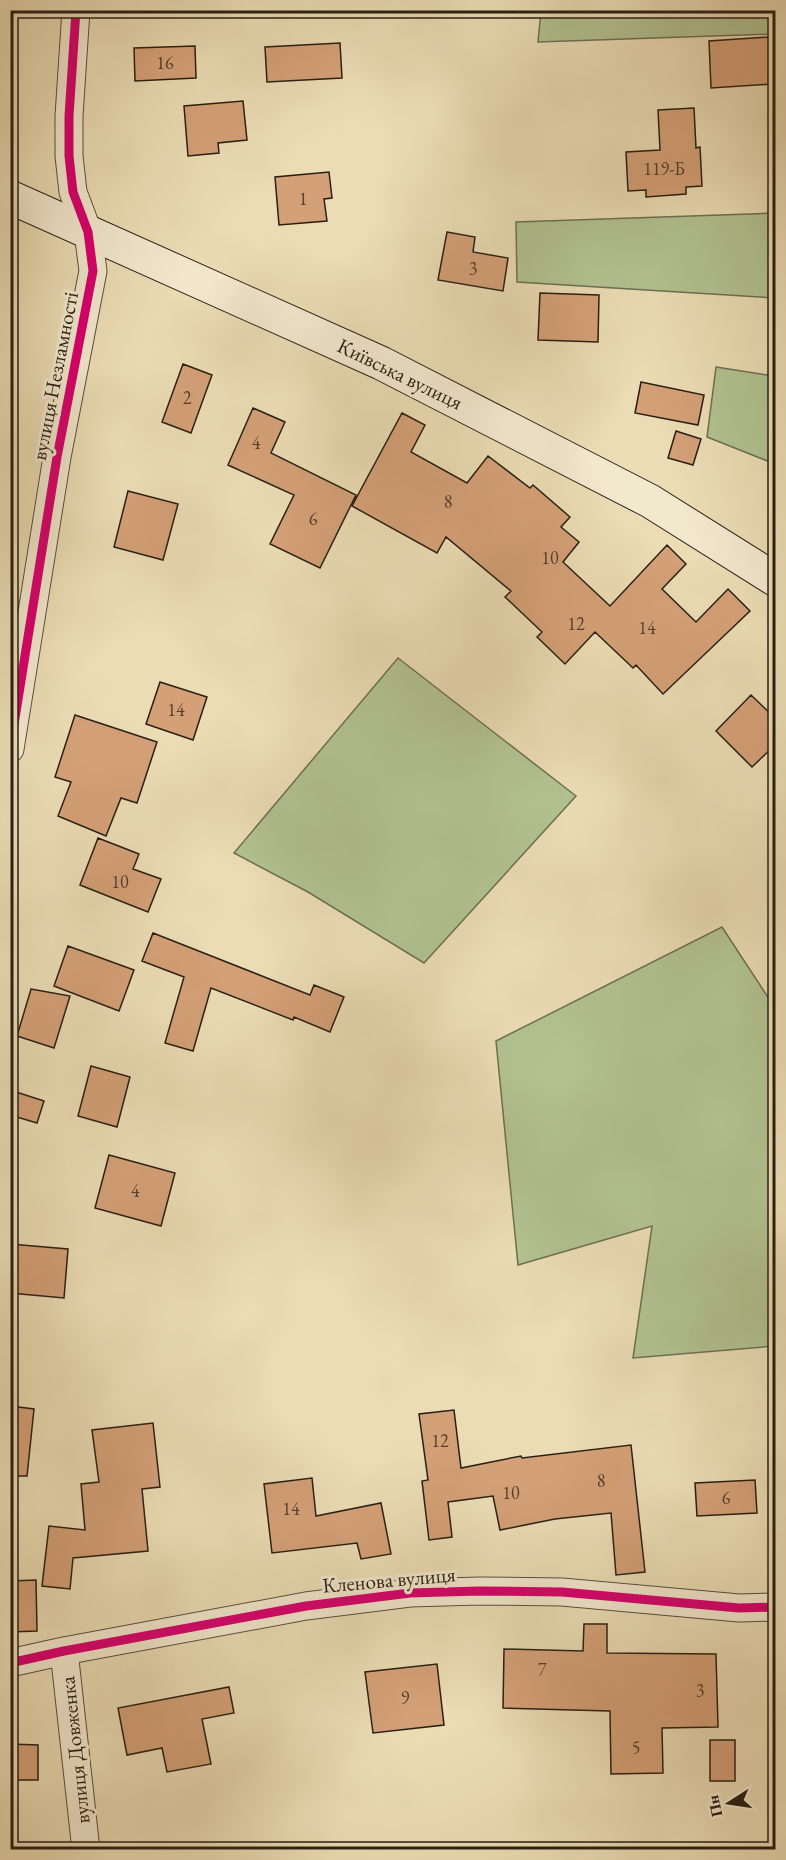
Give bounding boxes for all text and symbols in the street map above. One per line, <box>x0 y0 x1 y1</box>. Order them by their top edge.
house number: 16 <box>156 51 174 74</box>
house number: 119-Б <box>643 157 685 180</box>
house number: 1 <box>299 187 307 210</box>
house number: 3 <box>469 257 477 280</box>
street label: вулиця Незламності <box>25 289 84 462</box>
street label: Київська вулиця <box>333 332 467 416</box>
house number: 2 <box>183 386 192 409</box>
house number: 4 <box>252 431 261 454</box>
house number: 8 <box>444 490 452 513</box>
house number: 6 <box>309 507 318 530</box>
house number: 10 <box>541 546 559 569</box>
house number: 12 <box>567 612 585 635</box>
house number: 14 <box>638 616 656 639</box>
house number: 14 <box>167 698 185 721</box>
house number: 10 <box>111 870 129 893</box>
house number: 4 <box>131 1179 140 1202</box>
house number: 12 <box>431 1429 449 1452</box>
house number: 8 <box>597 1469 605 1492</box>
house number: 10 <box>502 1481 520 1504</box>
house number: 6 <box>722 1486 731 1509</box>
house number: 14 <box>282 1497 300 1520</box>
street label: Кленова вулиця <box>321 1560 457 1599</box>
house number: 7 <box>538 1658 547 1681</box>
street label: вулиця Довженка <box>53 1674 96 1825</box>
house number: 3 <box>696 1679 704 1702</box>
house number: 9 <box>401 1686 410 1709</box>
house number: 5 <box>632 1736 640 1759</box>
north arrow <box>699 1773 759 1833</box>
text: Пн <box>702 1793 727 1819</box>

